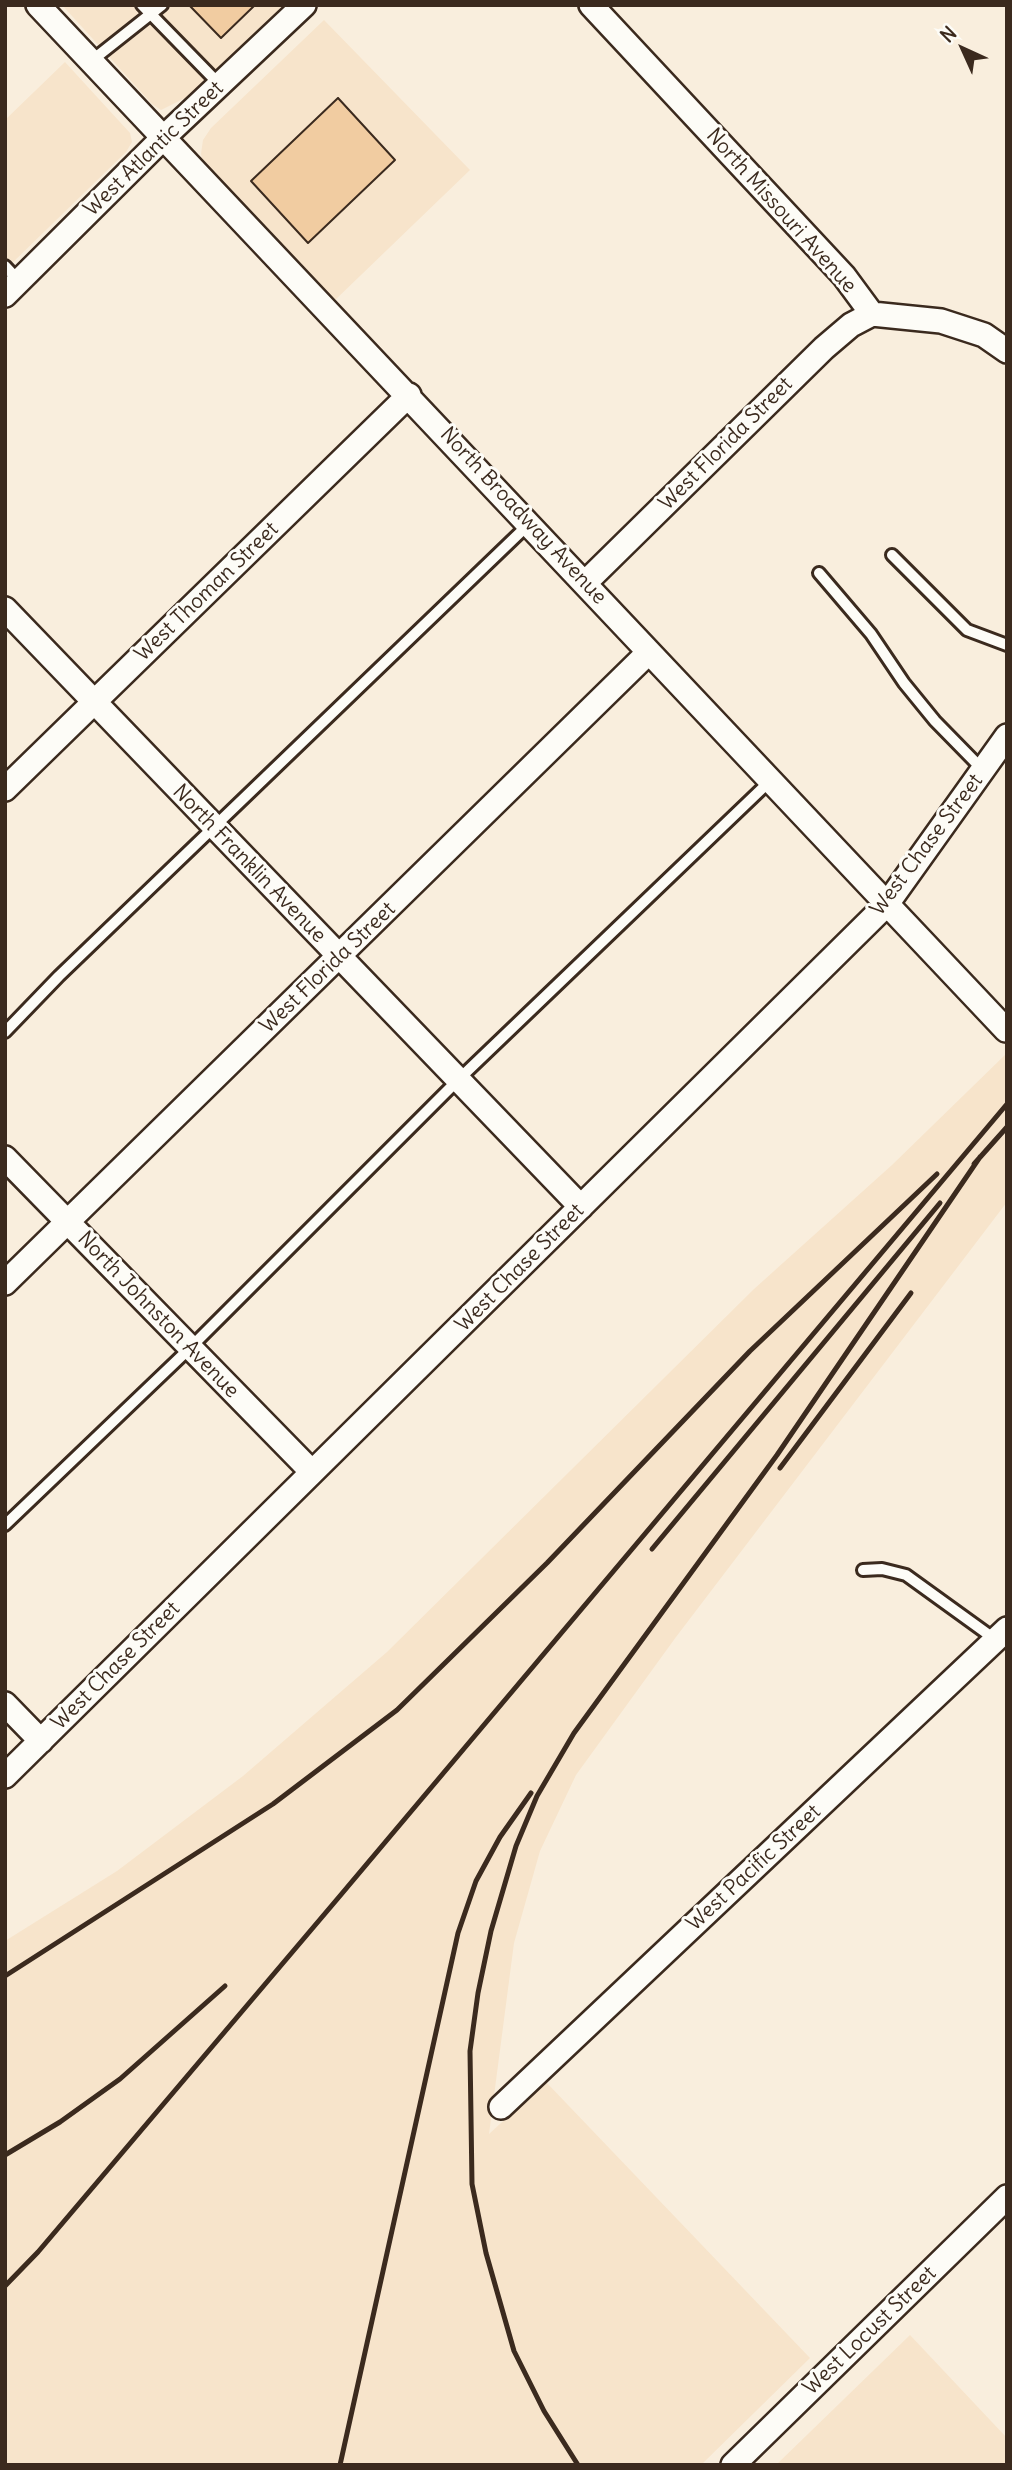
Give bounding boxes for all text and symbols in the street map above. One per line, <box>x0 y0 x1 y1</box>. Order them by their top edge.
north arrow <box>928 14 998 84</box>
text: N <box>935 21 961 47</box>
street label: West Atlantic Street <box>79 76 229 222</box>
street label: North Missouri Avenue <box>701 124 861 298</box>
street label: West Florida Street <box>654 372 798 516</box>
street label: North Broadway Avenue <box>434 422 612 610</box>
street label: West Thoman Street <box>130 517 284 667</box>
street label: West Chase Street <box>865 769 989 921</box>
street label: North Franklin Avenue <box>167 780 331 948</box>
street label: West Florida Street <box>255 897 401 1039</box>
street label: West Chase Street <box>451 1199 589 1337</box>
street label: North Johnston Avenue <box>72 1227 244 1403</box>
street label: West Chase Street <box>47 1597 185 1735</box>
street label: West Pacific Street <box>682 1799 826 1937</box>
street label: West Locust Street <box>798 2261 942 2401</box>

